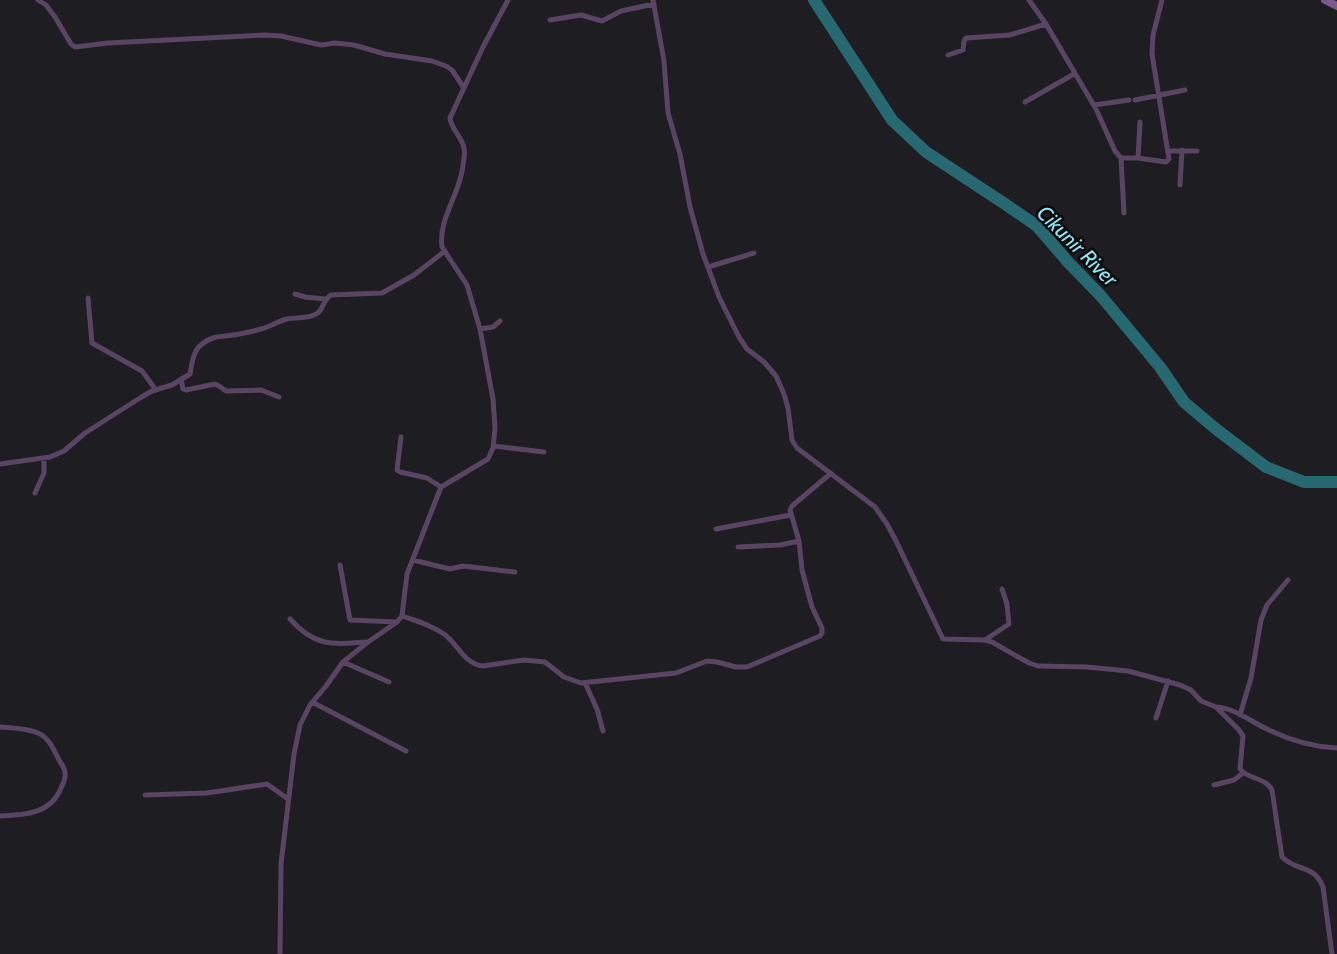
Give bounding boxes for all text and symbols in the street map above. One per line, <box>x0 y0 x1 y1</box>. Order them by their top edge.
water label: Cikunir River <box>1032 200 1124 292</box>

